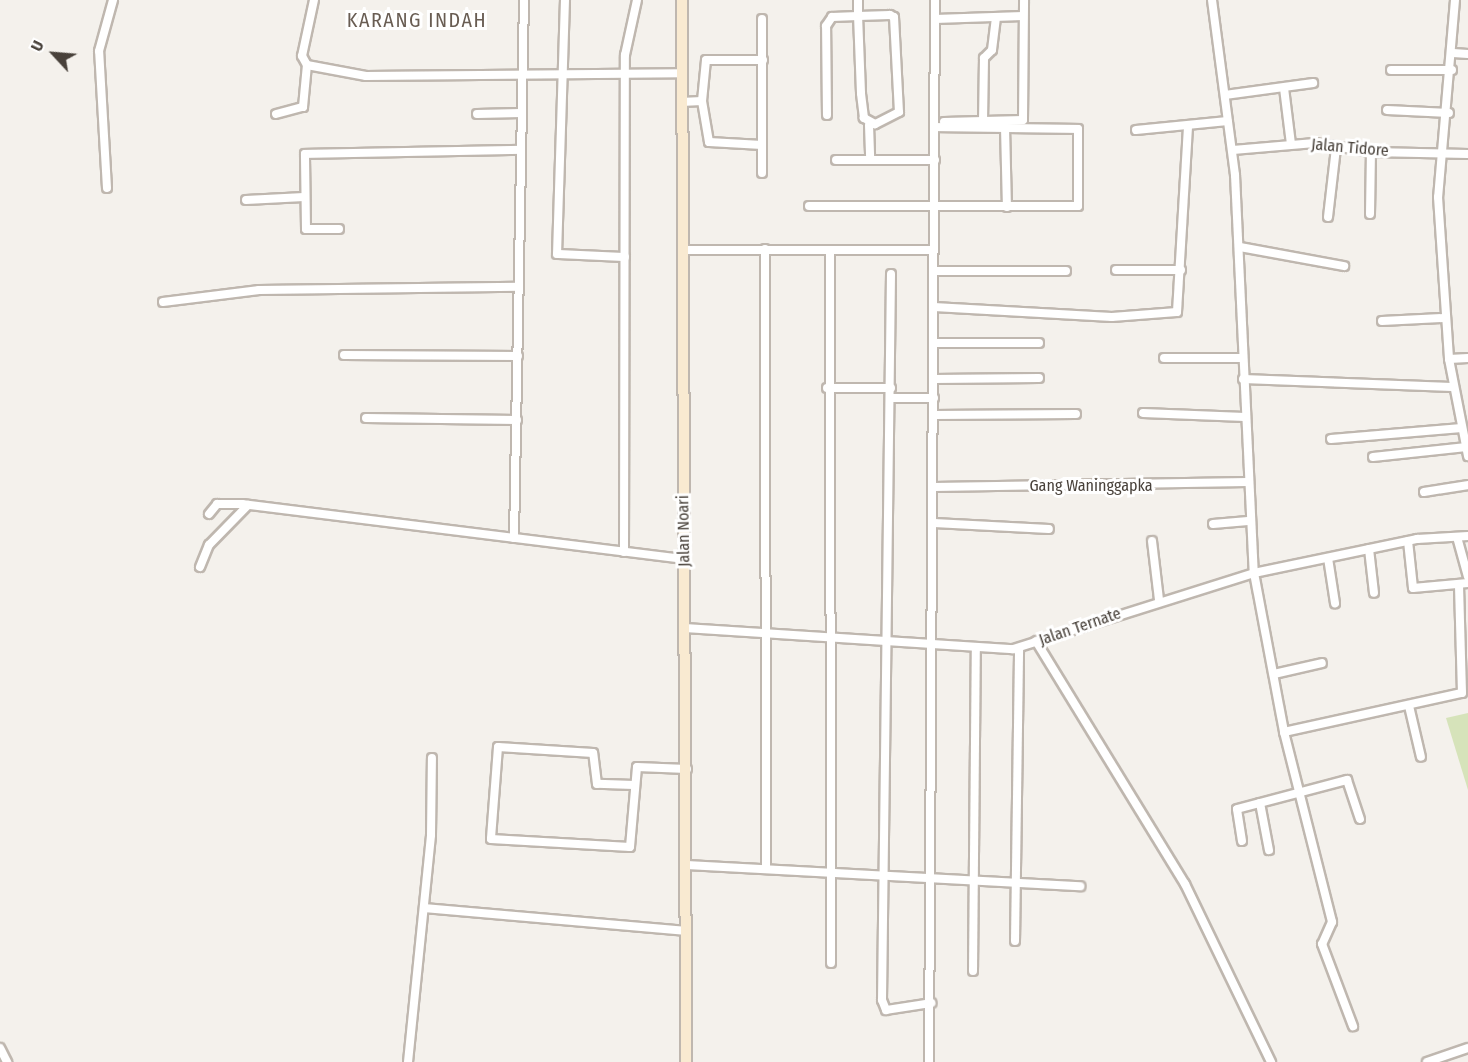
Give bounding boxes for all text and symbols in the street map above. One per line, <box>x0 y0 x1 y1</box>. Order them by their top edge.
district label: KARANG INDAH <box>347 8 487 32</box>
north arrow <box>24 24 84 84</box>
text: U <box>27 37 48 54</box>
street label: Jalan Tidore <box>1310 135 1390 161</box>
street label: Gang Waninggapka <box>1029 476 1153 496</box>
street label: Jalan Noari <box>674 495 694 567</box>
street label: Jalan Ternate <box>1036 604 1124 650</box>

